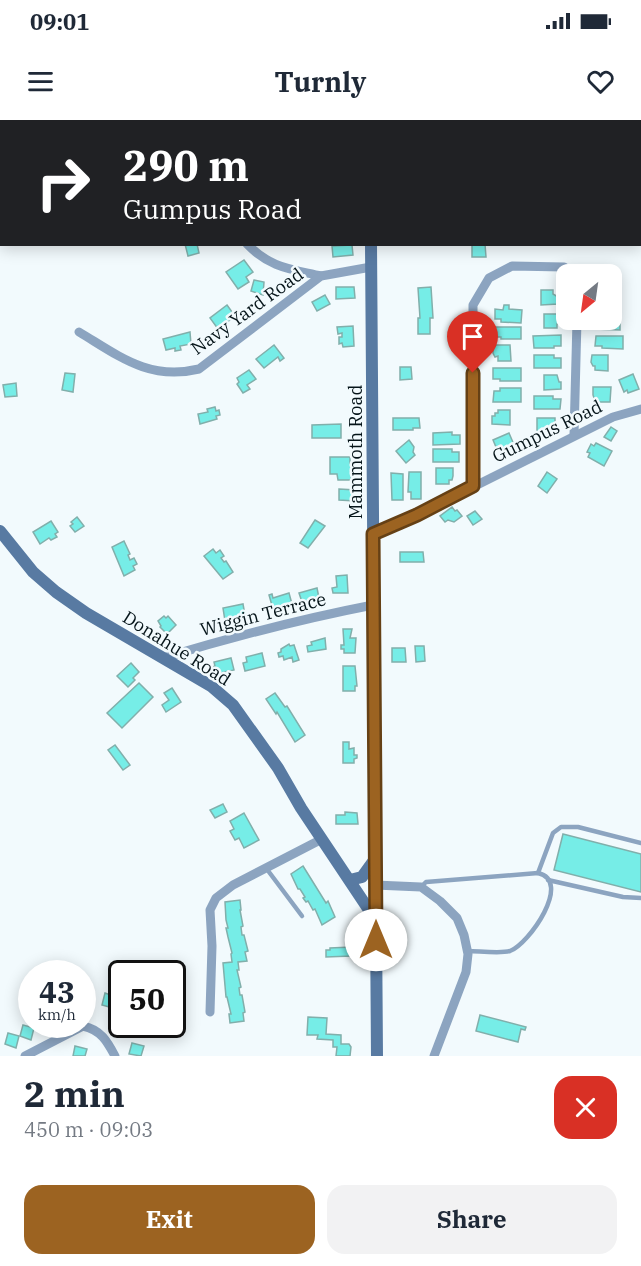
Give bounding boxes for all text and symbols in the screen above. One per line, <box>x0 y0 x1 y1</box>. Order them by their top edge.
text: 09:01 <box>30 7 89 36</box>
text: Turnly <box>275 64 366 99</box>
icon: menu <box>24 65 57 98</box>
icon: heart <box>584 65 617 98</box>
text: 290 m <box>123 138 249 193</box>
icon: right <box>24 144 102 222</box>
text: Gumpus Road <box>123 191 302 226</box>
street label: Navy Yard Road <box>186 262 308 360</box>
north arrow <box>556 264 622 330</box>
map controls <box>556 264 622 330</box>
pin <box>447 311 498 373</box>
icon: arrive <box>456 320 489 353</box>
street label: Mammoth Road <box>344 385 367 519</box>
street label: Gumpus Road <box>488 394 606 467</box>
street label: Wiggin Terrace <box>198 587 328 641</box>
street label: Donahue Road <box>119 606 235 690</box>
position arrow <box>344 908 408 972</box>
speed limit sign: 50 <box>108 960 186 1038</box>
text: 43 <box>39 972 75 1011</box>
text: km/h <box>38 1005 76 1024</box>
text: 2 min <box>24 1070 125 1117</box>
button: close <box>554 1076 617 1139</box>
text: 450 m · 09:03 <box>24 1116 153 1143</box>
button: Exit <box>24 1185 315 1254</box>
button: Share <box>327 1185 617 1254</box>

